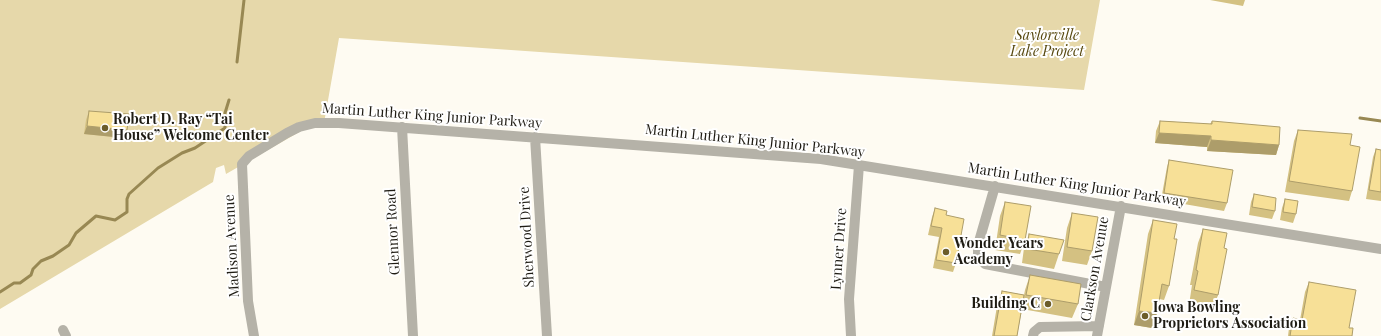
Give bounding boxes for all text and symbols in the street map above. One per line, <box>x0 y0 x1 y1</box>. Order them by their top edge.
park label: Saylorville Lake Project <box>1010 28 1084 60</box>
street label: Martin Luther King Junior Parkway <box>321 100 543 132</box>
place label: Robert D. Ray “Tai House” Welcome Center <box>113 112 269 144</box>
street label: Martin Luther King Junior Parkway <box>644 121 866 161</box>
marker: Robert D. Ray “Tai House” Welcome Center <box>100 123 110 133</box>
street label: Martin Luther King Junior Parkway <box>967 159 1187 211</box>
street label: Sherwood Drive <box>516 186 538 288</box>
street label: Glennor Road <box>382 188 404 276</box>
street label: Madison Avenue <box>221 194 243 298</box>
street label: Lynner Drive <box>828 207 850 291</box>
street label: Clarkson Avenue <box>1078 215 1112 323</box>
place label: Wonder Years Academy <box>954 236 1043 268</box>
marker: Wonder Years Academy <box>941 247 951 257</box>
place label: Building C <box>971 296 1040 312</box>
marker: Building C <box>1043 299 1053 309</box>
place label: Iowa Bowling Proprietors Association <box>1153 300 1306 332</box>
marker: Iowa Bowling Proprietors Association <box>1140 311 1150 321</box>

